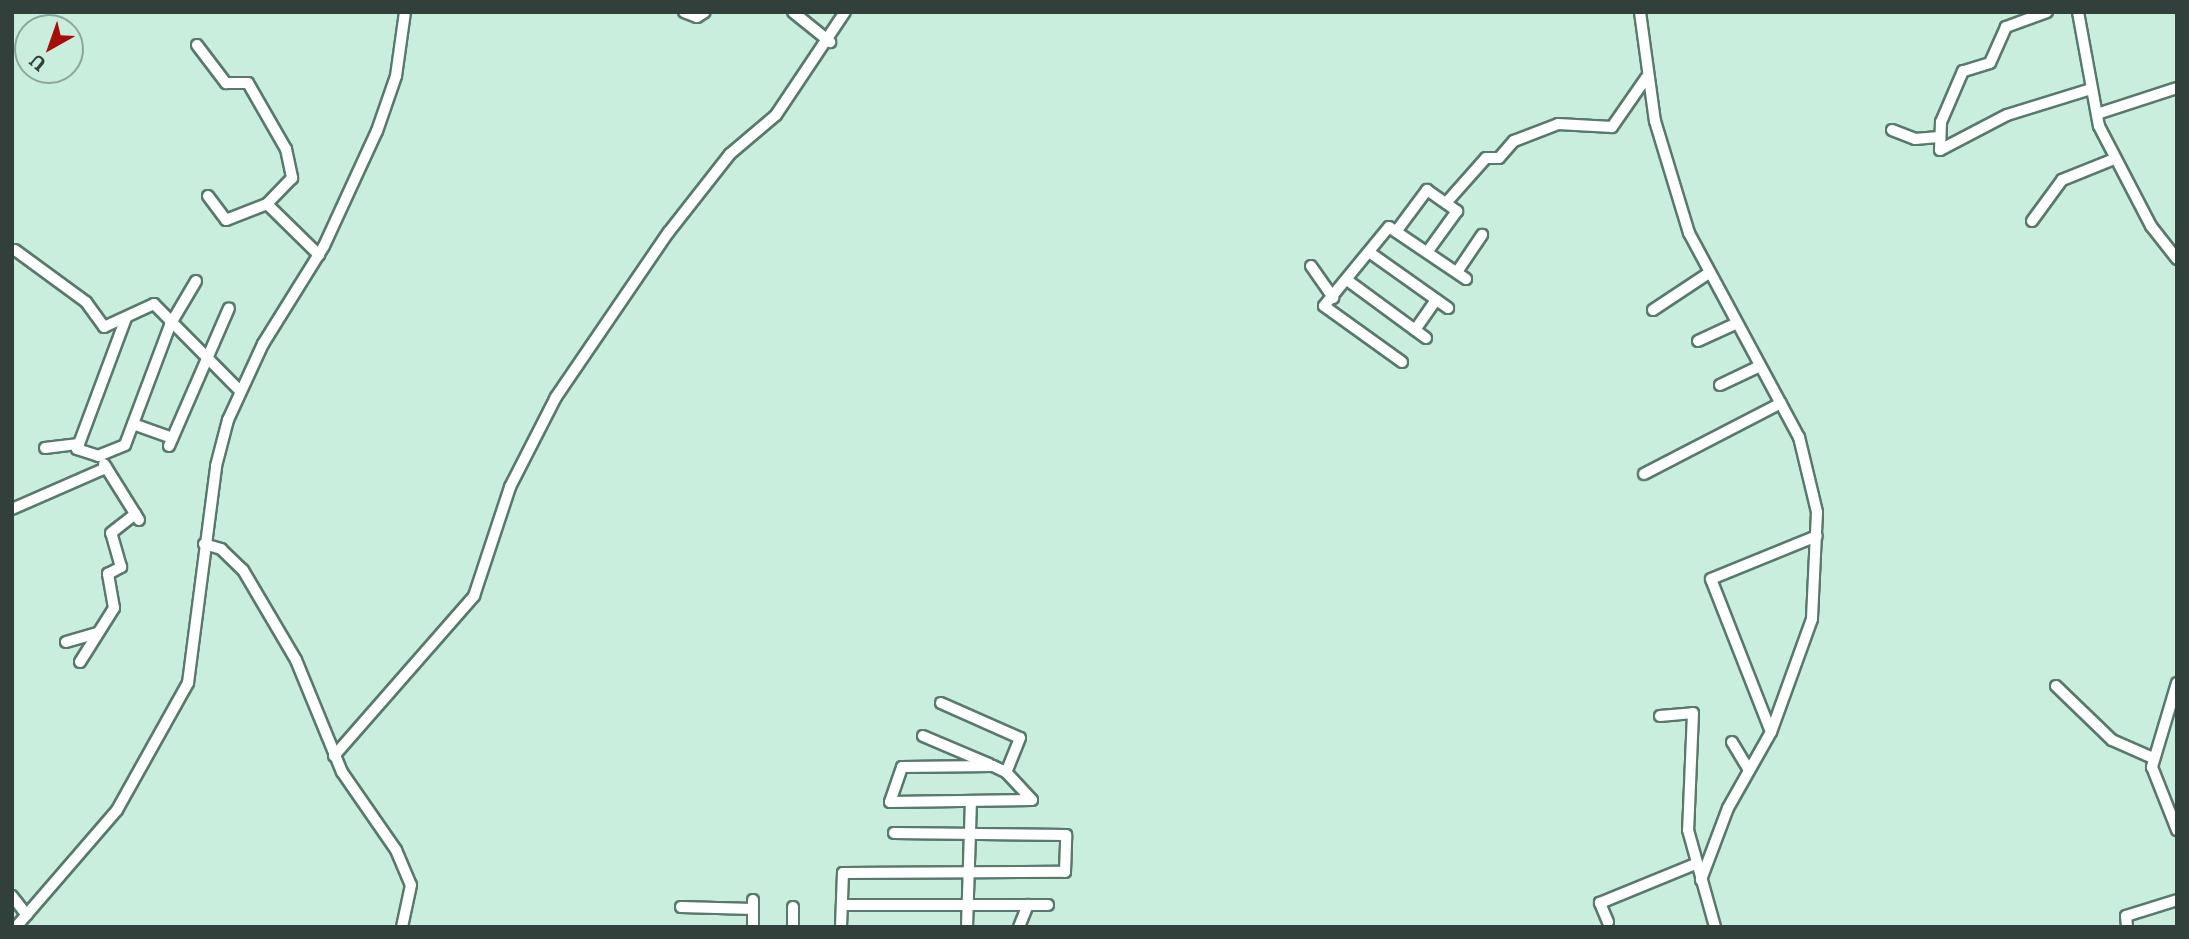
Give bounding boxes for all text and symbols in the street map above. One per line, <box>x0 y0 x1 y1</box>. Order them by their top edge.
north arrow <box>14 14 84 84</box>
text: U <box>22 48 52 79</box>

